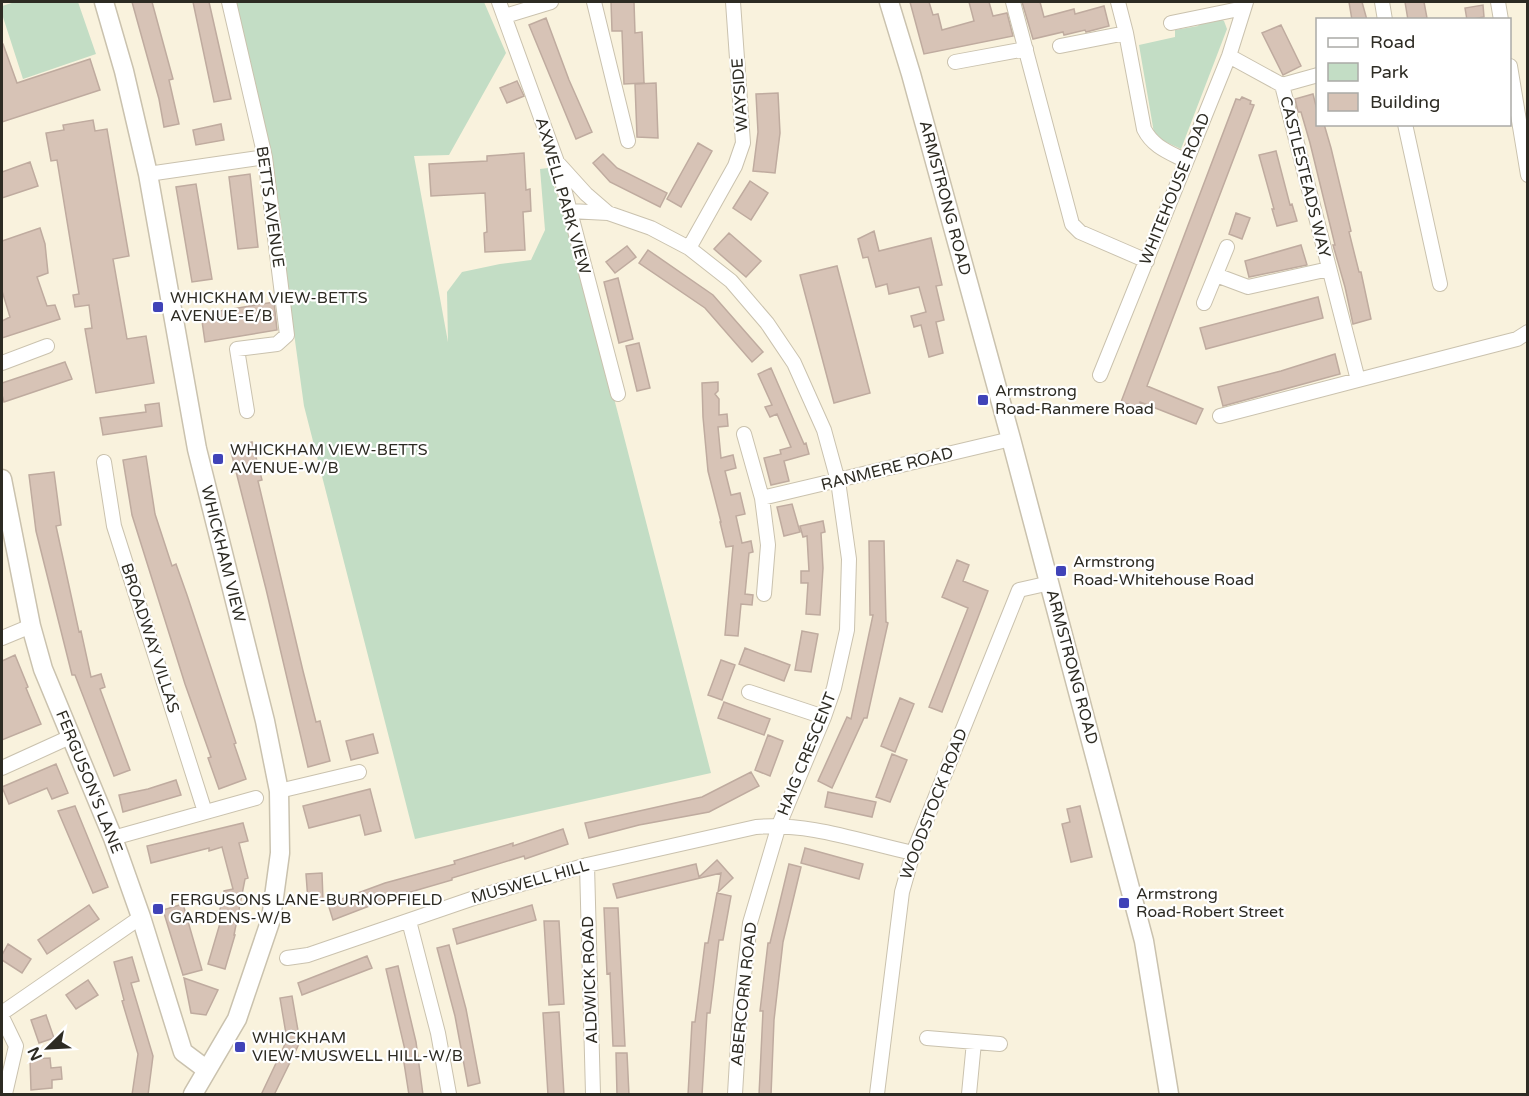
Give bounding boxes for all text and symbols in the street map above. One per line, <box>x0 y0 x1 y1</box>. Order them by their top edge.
legend <box>1316 18 1511 126</box>
text: Road <box>1370 31 1415 53</box>
street label: WAYSIDE <box>727 57 753 133</box>
text: Park <box>1370 61 1409 83</box>
text: Building <box>1370 91 1440 113</box>
street label: CASTLESTEADS WAY <box>1275 94 1335 260</box>
street label: WHITEHOUSE ROAD <box>1135 110 1215 268</box>
street label: AXWELL PARK VIEW <box>531 115 595 277</box>
street label: ARMSTRONG ROAD <box>915 118 975 278</box>
street label: BETTS AVENUE <box>252 145 288 269</box>
place label: WHICKHAM VIEW-BETTS AVENUE-E/B <box>170 288 368 326</box>
marker: WHICKHAM VIEW-BETTS AVENUE-E/B <box>151 300 165 314</box>
place label: Armstrong Road-Ranmere Road <box>995 381 1154 419</box>
marker: Armstrong Road-Ranmere Road <box>976 393 990 407</box>
place label: WHICKHAM VIEW-BETTS AVENUE-W/B <box>230 440 428 478</box>
street label: RANMERE ROAD <box>819 443 955 495</box>
marker: WHICKHAM VIEW-BETTS AVENUE-W/B <box>211 452 225 466</box>
street label: WHICKHAM VIEW <box>196 483 250 625</box>
place label: Armstrong Road-Whitehouse Road <box>1073 552 1254 590</box>
street label: BROADWAY VILLAS <box>116 561 184 716</box>
marker: Armstrong Road-Whitehouse Road <box>1054 564 1068 578</box>
street label: ARMSTRONG ROAD <box>1042 587 1102 747</box>
street label: HAIG CRESCENT <box>773 689 841 819</box>
street label: FERGUSON'S LANE <box>51 707 127 857</box>
street label: WOODSTOCK ROAD <box>896 726 972 882</box>
street label: MUSWELL HILL <box>469 856 591 908</box>
place label: Armstrong Road-Robert Street <box>1136 884 1284 922</box>
place label: FERGUSONS LANE-BURNOPFIELD GARDENS-W/B <box>170 890 443 928</box>
marker: Armstrong Road-Robert Street <box>1117 896 1131 910</box>
marker: FERGUSONS LANE-BURNOPFIELD GARDENS-W/B <box>151 902 165 916</box>
street label: ALDWICK ROAD <box>578 916 602 1044</box>
street label: ABERCORN ROAD <box>726 921 762 1067</box>
north arrow <box>18 1018 78 1078</box>
place label: WHICKHAM VIEW-MUSWELL HILL-W/B <box>252 1028 463 1066</box>
marker: WHICKHAM VIEW-MUSWELL HILL-W/B <box>233 1040 247 1054</box>
text: N <box>23 1044 47 1064</box>

